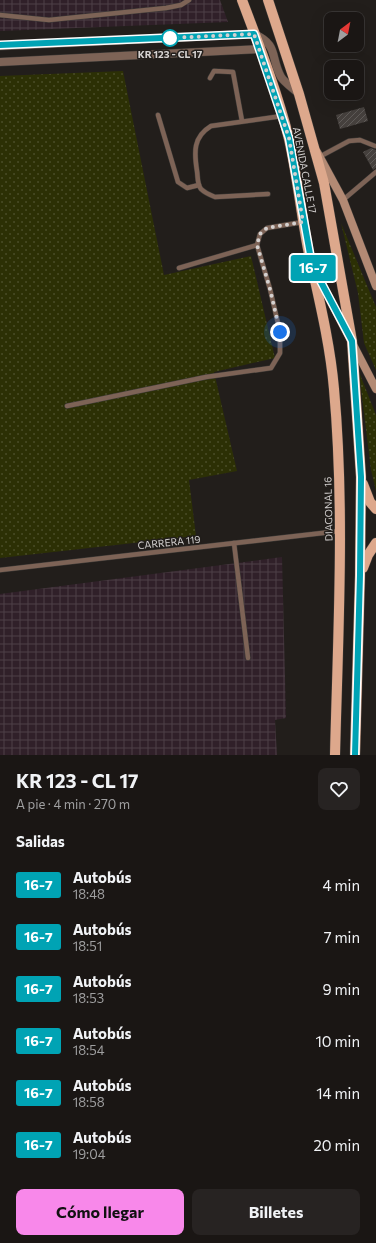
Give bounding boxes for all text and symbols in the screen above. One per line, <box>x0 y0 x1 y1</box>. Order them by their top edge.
north arrow <box>324 12 364 52</box>
map controls <box>324 12 364 100</box>
marker: KR 123 - CL 17 <box>161 29 179 47</box>
place label: KR 123 - CL 17 <box>138 48 203 60</box>
button: locate <box>324 60 364 100</box>
street label: AVENIDA CALLE 17 <box>291 126 319 214</box>
line badge: 16-7 <box>285 255 341 281</box>
text: 16-7 <box>299 259 327 276</box>
your location <box>270 322 290 342</box>
street label: DIAGONAL 16 <box>321 477 335 541</box>
street label: CARRERA 119 <box>137 533 201 551</box>
button: heart <box>318 768 360 810</box>
text: KR 123 - CL 17 <box>16 769 139 792</box>
text: A pie · 4 min · 270 m <box>16 796 130 812</box>
text: Salidas <box>16 832 65 850</box>
text: Autobús <box>73 868 132 886</box>
text: 16-7 <box>24 876 53 893</box>
text: 4 min <box>323 876 360 894</box>
text: 18:48 <box>73 886 105 902</box>
text: Autobús <box>73 920 132 938</box>
text: 16-7 <box>24 928 53 945</box>
text: 7 min <box>324 928 360 946</box>
text: 18:51 <box>73 938 102 954</box>
text: Autobús <box>73 972 132 990</box>
text: 16-7 <box>24 980 53 997</box>
text: 9 min <box>322 980 360 998</box>
text: 18:53 <box>73 990 104 1006</box>
text: Autobús <box>73 1024 132 1042</box>
text: 16-7 <box>24 1032 53 1049</box>
text: 10 min <box>315 1032 360 1050</box>
text: 18:54 <box>73 1042 104 1058</box>
text: Autobús <box>73 1076 132 1094</box>
text: 16-7 <box>24 1084 53 1101</box>
text: 14 min <box>316 1084 360 1102</box>
text: 18:58 <box>73 1094 105 1110</box>
text: Autobús <box>73 1128 132 1146</box>
text: 16-7 <box>24 1136 53 1153</box>
text: 20 min <box>314 1136 360 1154</box>
text: 19:04 <box>73 1146 105 1162</box>
button: Cómo llegar <box>16 1189 184 1235</box>
button: Billetes <box>192 1189 360 1235</box>

